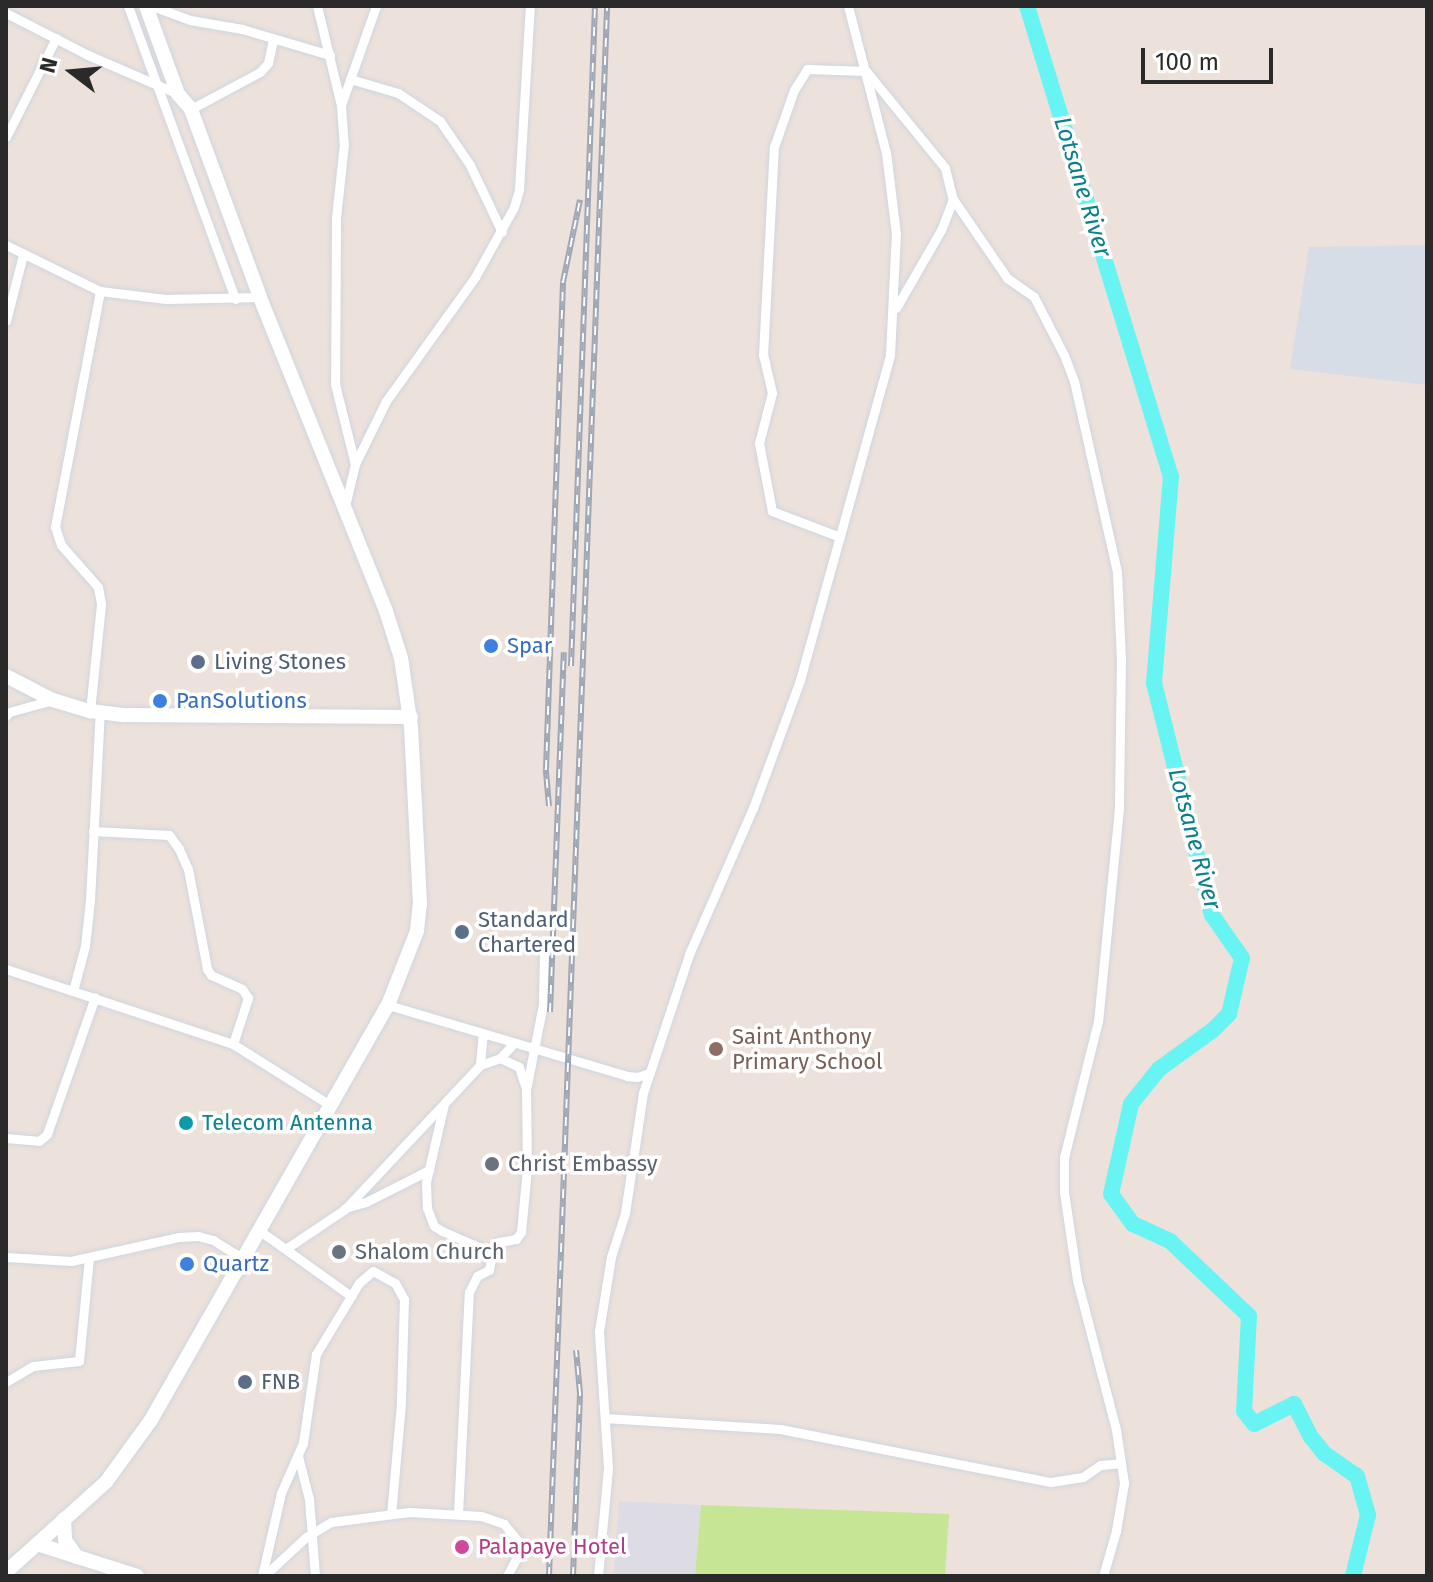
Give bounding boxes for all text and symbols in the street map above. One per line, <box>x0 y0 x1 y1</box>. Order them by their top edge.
north arrow <box>32 32 112 112</box>
scale bar <box>1145 32 1277 82</box>
text: 100 m <box>1155 48 1219 76</box>
text: N <box>33 55 63 76</box>
water label: Lotsane River <box>1047 113 1117 261</box>
place label: Spar <box>507 633 552 659</box>
marker: Spar <box>482 637 500 655</box>
place label: Living Stones <box>214 649 346 675</box>
marker: Living Stones <box>189 653 207 671</box>
place label: PanSolutions <box>176 688 307 714</box>
marker: PanSolutions <box>151 692 169 710</box>
water label: Lotsane River <box>1161 765 1227 913</box>
place label: Standard Chartered <box>478 906 576 958</box>
marker: Standard Chartered <box>453 923 471 941</box>
place label: Saint Anthony Primary School <box>732 1023 883 1074</box>
marker: Saint Anthony Primary School <box>707 1040 725 1058</box>
place label: Telecom Antenna <box>202 1110 373 1136</box>
marker: Telecom Antenna <box>177 1114 195 1132</box>
place label: Christ Embassy <box>508 1151 658 1177</box>
marker: Christ Embassy <box>483 1155 501 1173</box>
place label: Shalom Church <box>355 1239 505 1265</box>
marker: Shalom Church <box>330 1243 348 1261</box>
place label: Quartz <box>203 1251 269 1277</box>
marker: Quartz <box>178 1255 196 1273</box>
place label: FNB <box>261 1369 300 1395</box>
marker: FNB <box>236 1373 254 1391</box>
place label: Palapaye Hotel <box>478 1534 627 1560</box>
marker: Palapaye Hotel <box>453 1538 471 1556</box>

